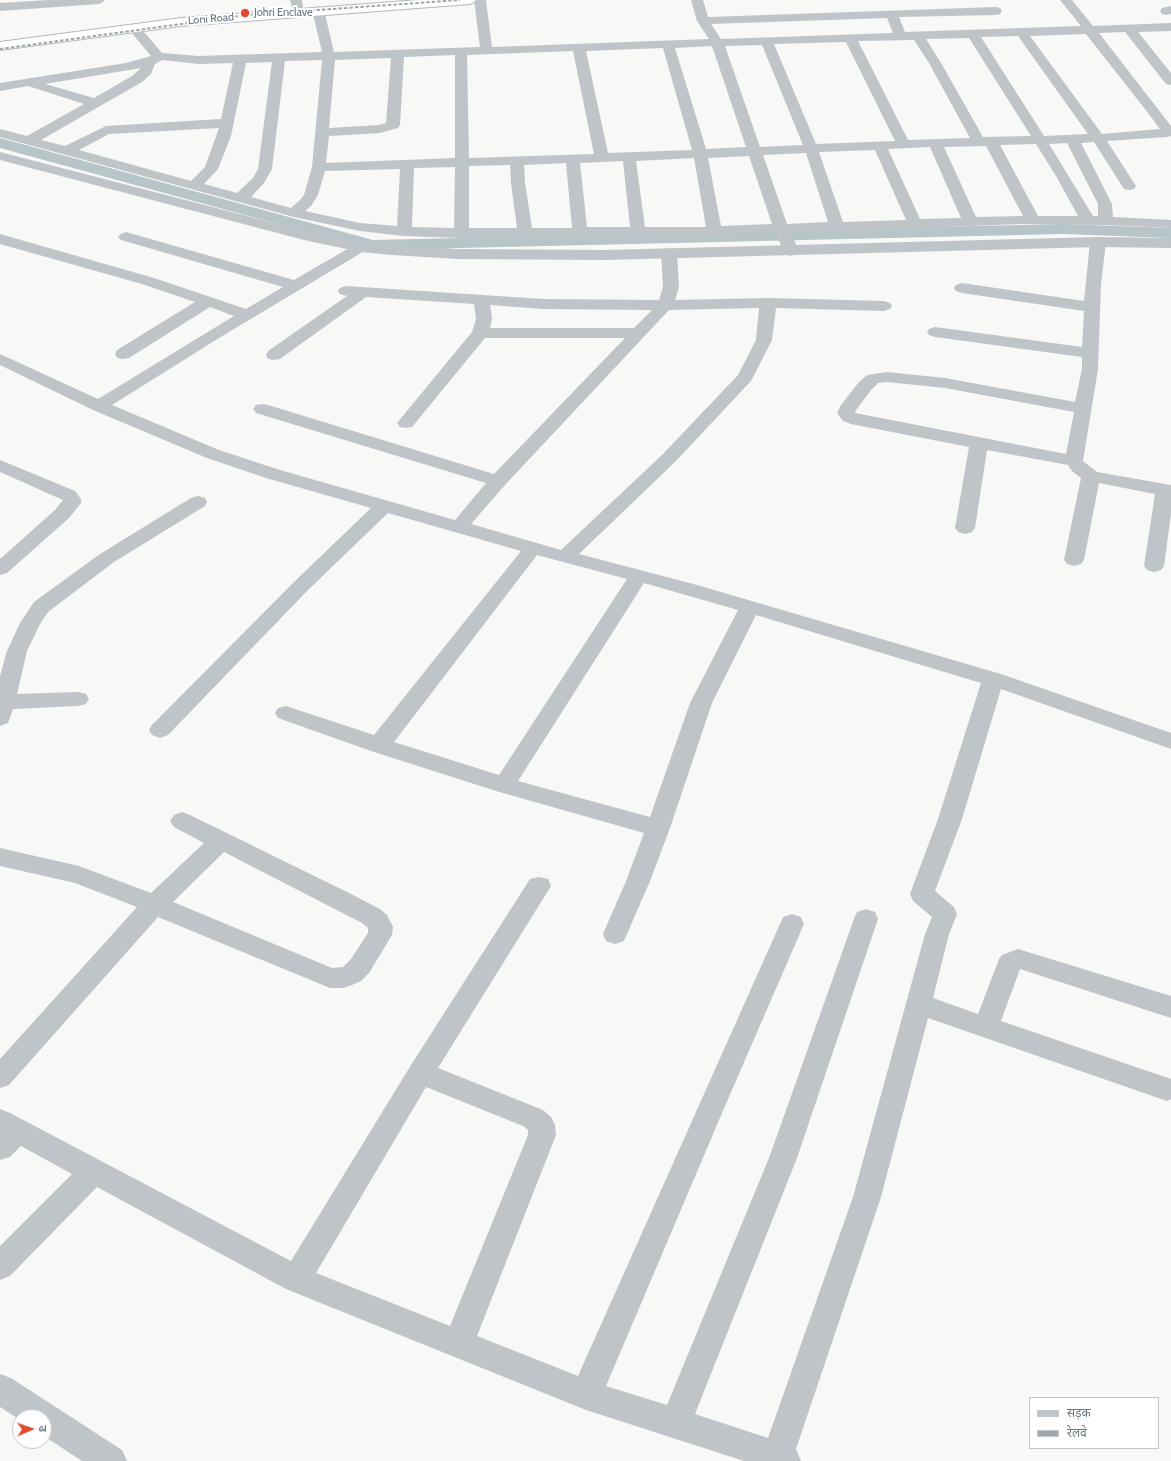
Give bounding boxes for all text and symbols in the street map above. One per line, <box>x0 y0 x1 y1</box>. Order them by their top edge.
place label: Johri Enclave <box>254 6 313 20</box>
marker: Johri Enclave <box>239 7 251 19</box>
street label: Loni Road <box>187 10 235 28</box>
legend <box>1029 1397 1159 1449</box>
text: सड़क <box>1067 1405 1091 1420</box>
north arrow <box>12 1409 52 1449</box>
text: उ <box>36 1425 50 1432</box>
text: रेलवे <box>1067 1425 1087 1440</box>

